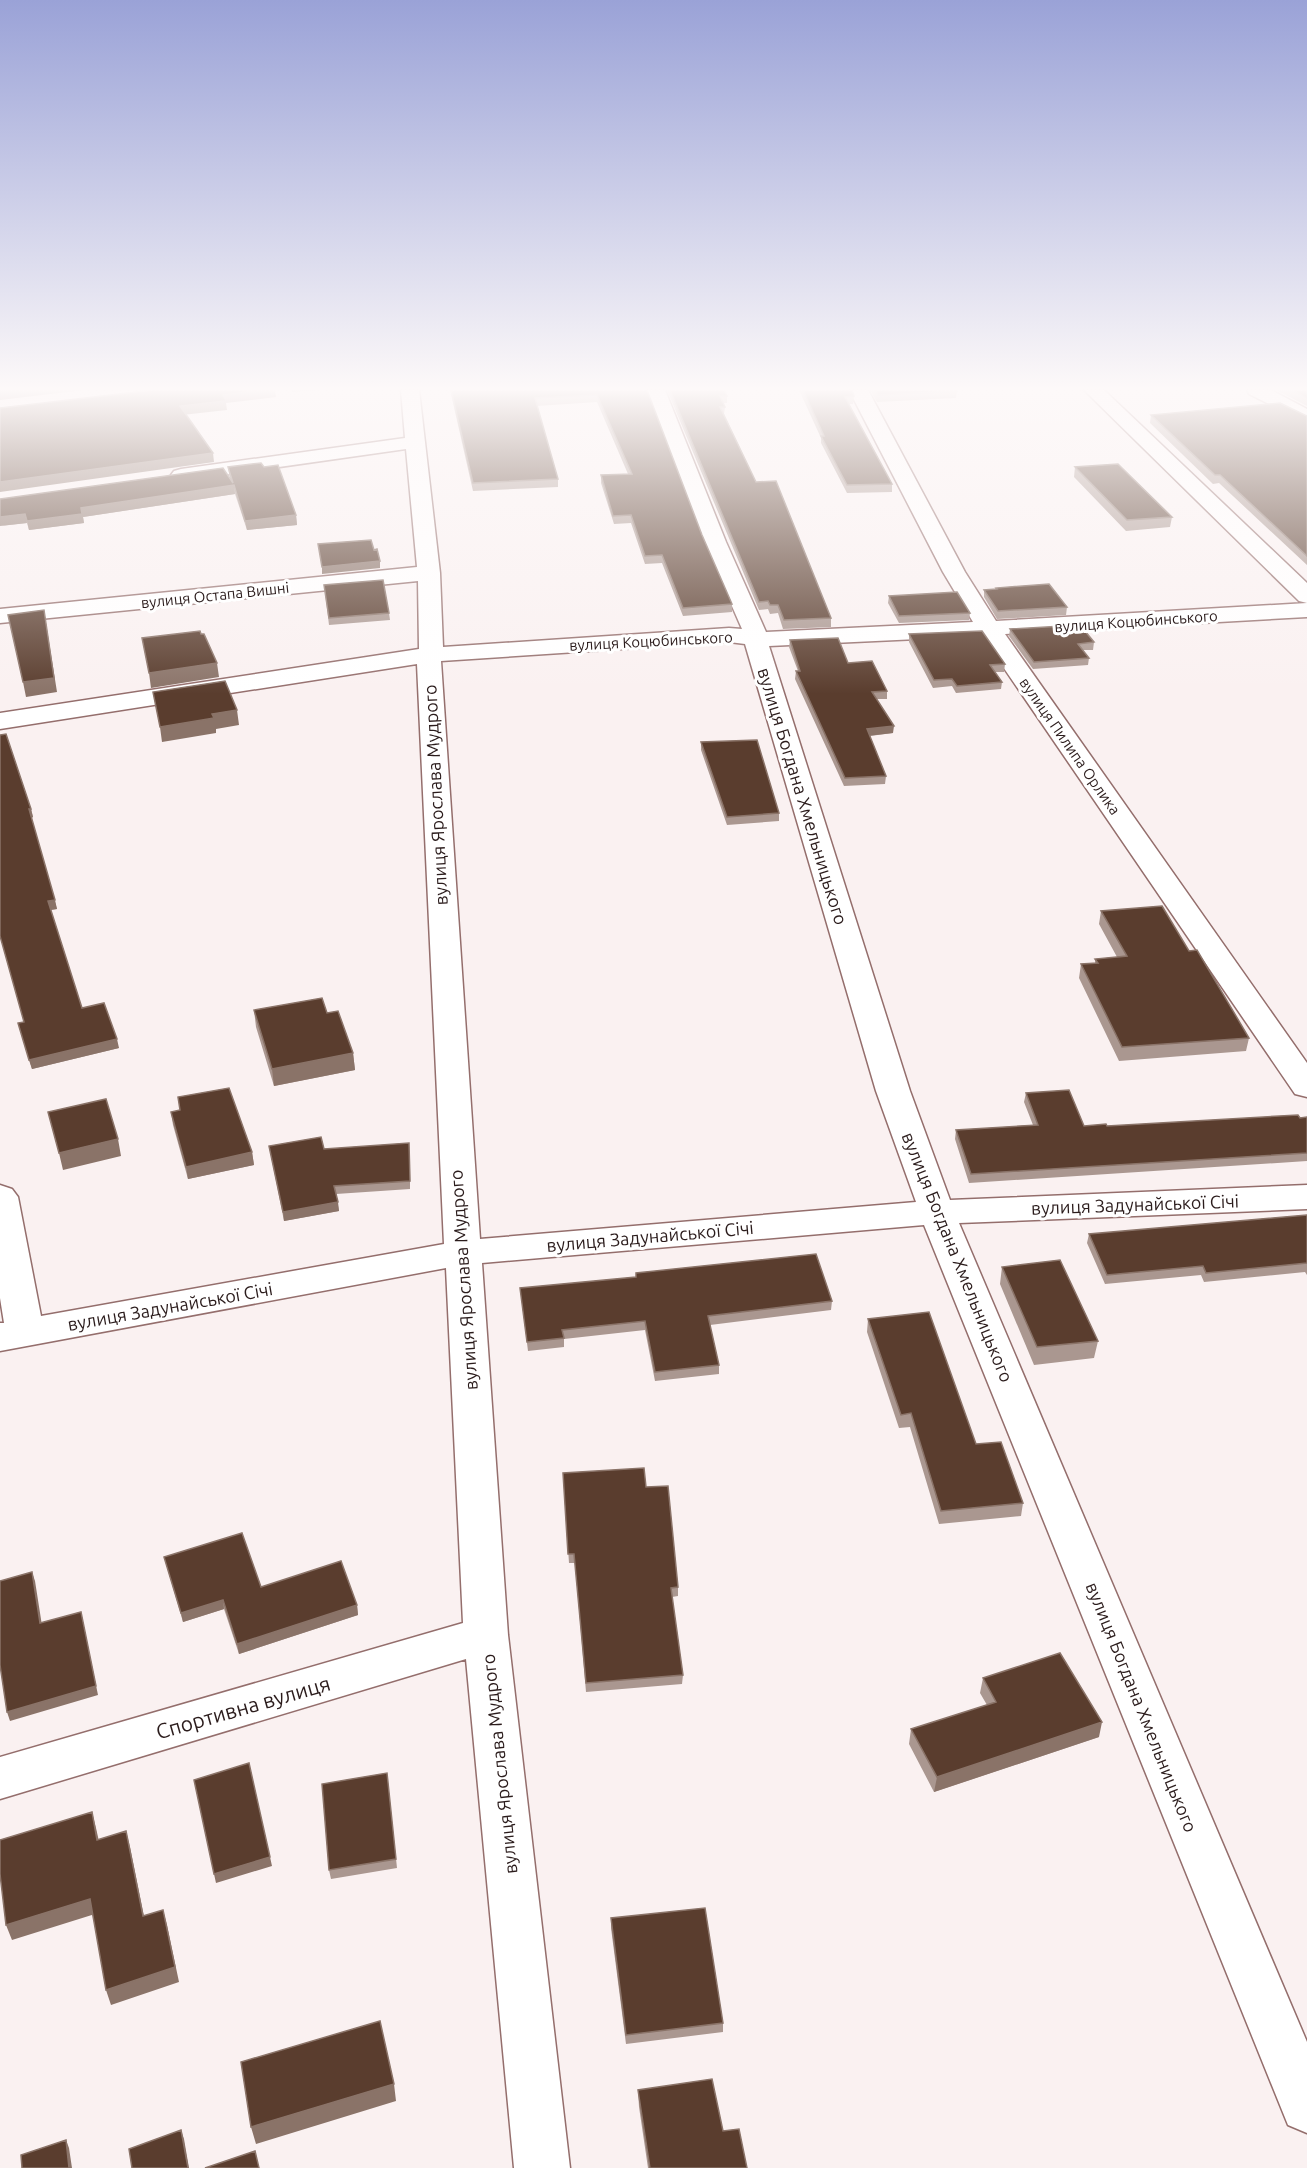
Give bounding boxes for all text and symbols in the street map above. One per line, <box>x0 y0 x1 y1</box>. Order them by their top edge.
street label: вулиця Остапа Вишні <box>140 579 290 611</box>
street label: вулиця Коцюбинського <box>1054 607 1218 635</box>
street label: вулиця Коцюбинського <box>569 628 733 654</box>
street label: вулиця Богдана Хмельницького <box>754 665 852 927</box>
street label: вулиця Пилипа Орлика <box>1016 674 1124 818</box>
street label: вулиця Ярослава Мудрого <box>419 684 451 906</box>
street label: вулиця Богдана Хмельницького <box>899 1129 1017 1385</box>
street label: вулиця Ярослава Мудрого <box>445 1169 481 1391</box>
street label: вулиця Задунайської Січі <box>1031 1190 1239 1218</box>
street label: вулиця Задунайської Січі <box>546 1217 754 1255</box>
street label: вулиця Задунайської Січі <box>66 1278 274 1334</box>
street label: вулиця Богдана Хмельницького <box>1083 1579 1201 1835</box>
street label: вулиця Ярослава Мудрого <box>477 1653 521 1875</box>
street label: Спортивна вулиця <box>153 1671 333 1743</box>

